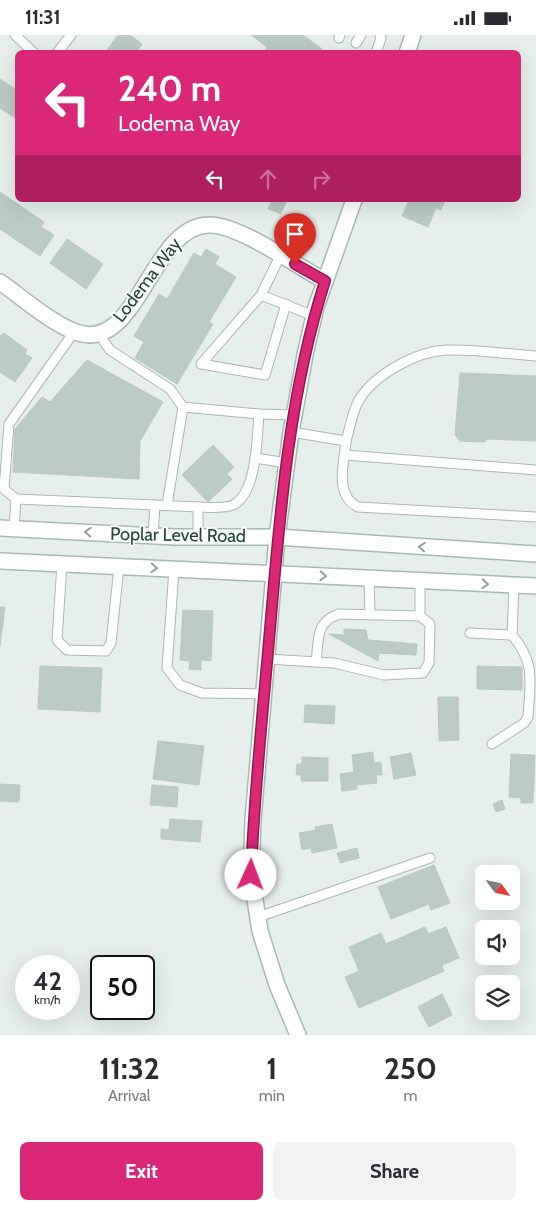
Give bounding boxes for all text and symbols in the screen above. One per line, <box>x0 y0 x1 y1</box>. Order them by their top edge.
text: 11:31 <box>25 6 61 29</box>
text: 240 m <box>118 67 221 110</box>
icon: left <box>35 70 100 135</box>
text: Lodema Way <box>118 110 240 137</box>
icon: left <box>201 165 229 193</box>
icon: ahead <box>254 165 282 193</box>
icon: right <box>307 165 335 193</box>
pin <box>274 213 316 264</box>
icon: arrive <box>281 220 309 248</box>
street label: Lodema Way <box>108 233 186 327</box>
street label: Poplar Level Road <box>110 523 246 547</box>
one-way arrow <box>84 527 92 538</box>
one-way arrow <box>417 542 425 553</box>
one-way arrow <box>150 563 158 574</box>
one-way arrow <box>319 571 327 582</box>
one-way arrow <box>481 578 489 589</box>
position arrow <box>224 848 276 900</box>
north arrow <box>475 865 520 910</box>
map controls <box>475 865 520 1020</box>
button: sound <box>475 920 520 965</box>
speed limit sign: 50 <box>90 955 155 1020</box>
text: 42 <box>33 966 62 996</box>
button: layers <box>475 975 520 1020</box>
text: km/h <box>34 992 61 1007</box>
text: 11:32 <box>99 1050 160 1087</box>
text: 1 <box>266 1050 277 1087</box>
text: 250 <box>384 1050 437 1087</box>
text: Arrival <box>108 1086 151 1105</box>
text: min <box>259 1086 285 1105</box>
text: m <box>403 1086 418 1105</box>
button: Exit <box>20 1142 263 1200</box>
button: Share <box>273 1142 516 1200</box>

